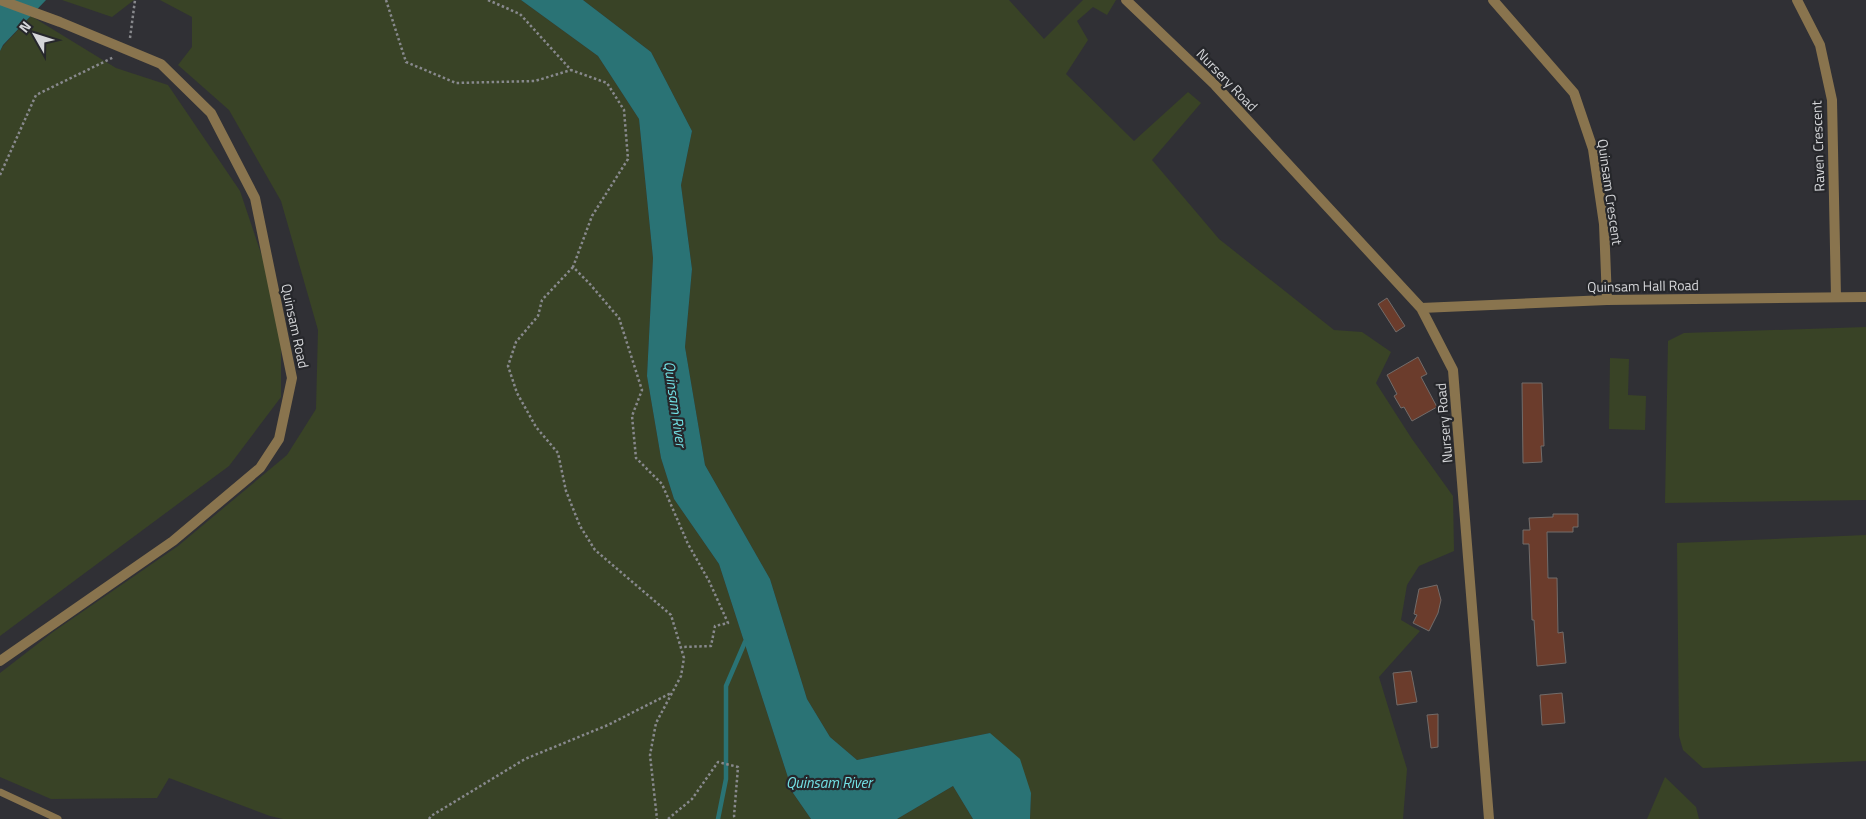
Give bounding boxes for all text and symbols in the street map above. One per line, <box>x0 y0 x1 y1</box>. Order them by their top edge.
north arrow <box>10 10 60 60</box>
text: N <box>13 16 36 37</box>
street label: Nursery Road <box>1192 43 1263 116</box>
street label: Raven Crescent <box>1805 100 1830 192</box>
street label: Quinsam Crescent <box>1593 138 1628 246</box>
street label: Quinsam Hall Road <box>1587 274 1699 297</box>
street label: Quinsam Road <box>276 282 315 370</box>
water label: Quinsam River <box>658 360 693 450</box>
street label: Nursery Road <box>1430 382 1457 464</box>
water label: Quinsam River <box>786 771 874 794</box>

